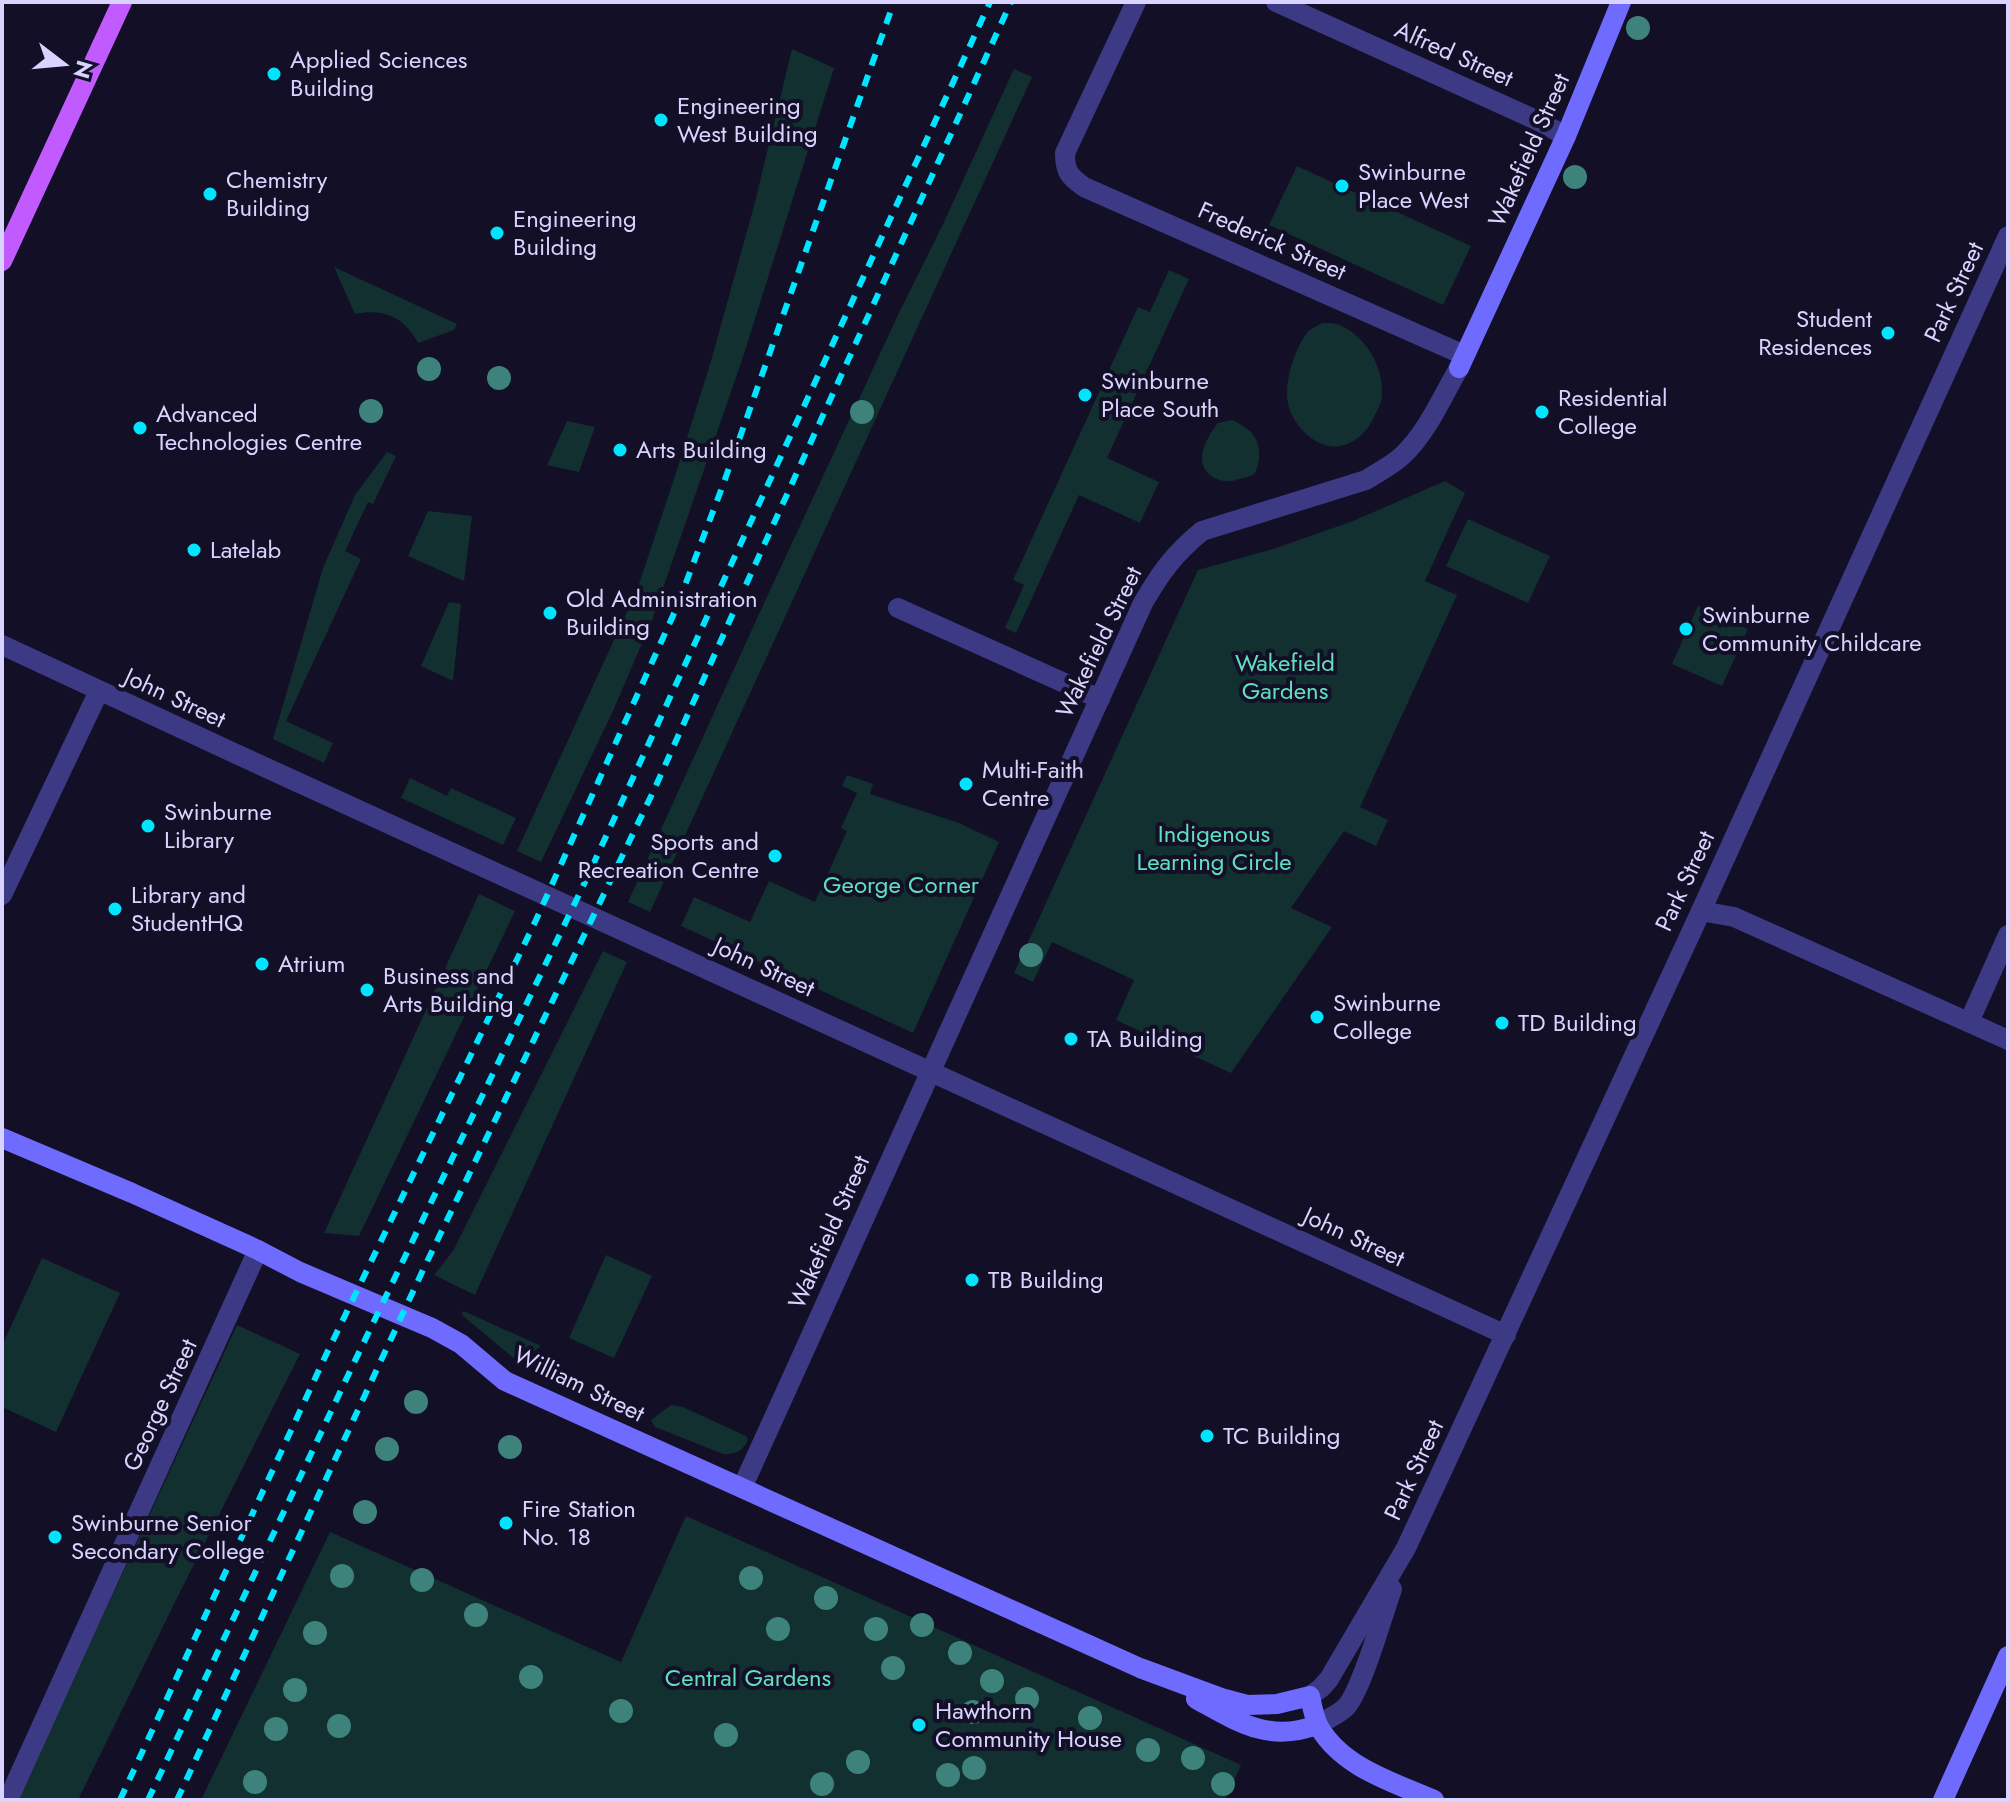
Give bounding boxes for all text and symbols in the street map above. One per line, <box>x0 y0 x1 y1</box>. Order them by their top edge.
street label: Alfred Street <box>1389 12 1519 95</box>
north arrow <box>24 24 104 104</box>
place label: Applied Sciences Building <box>290 42 468 105</box>
text: N <box>65 57 101 82</box>
marker: Applied Sciences Building <box>265 65 283 83</box>
street label: Wakefield Street <box>1479 67 1578 232</box>
place label: Engineering West Building <box>677 88 818 151</box>
marker: Engineering West Building <box>652 111 670 129</box>
place label: Swinburne Place West <box>1358 154 1469 217</box>
place label: Chemistry Building <box>226 162 328 225</box>
marker: Swinburne Place West <box>1333 177 1351 195</box>
marker: Chemistry Building <box>201 185 219 203</box>
street label: Frederick Street <box>1193 192 1352 289</box>
place label: Engineering Building <box>513 201 637 264</box>
marker: Engineering Building <box>488 224 506 242</box>
street label: Park Street <box>1915 236 1992 348</box>
place label: Student Residences <box>1758 301 1872 364</box>
marker: Student Residences <box>1879 324 1897 342</box>
place label: Swinburne Place South <box>1101 363 1219 426</box>
place label: Residential College <box>1558 380 1667 443</box>
marker: Swinburne Place South <box>1076 386 1094 404</box>
place label: Advanced Technologies Centre <box>156 396 362 459</box>
marker: Residential College <box>1533 403 1551 421</box>
marker: Advanced Technologies Centre <box>131 419 149 437</box>
place label: Arts Building <box>636 432 767 467</box>
marker: Arts Building <box>611 441 629 459</box>
place label: Latelab <box>210 532 281 567</box>
marker: Latelab <box>185 541 203 559</box>
street label: Wakefield Street <box>1047 560 1150 723</box>
place label: Old Administration Building <box>566 581 758 644</box>
place label: Swinburne Community Childcare <box>1702 597 1922 660</box>
marker: Old Administration Building <box>541 604 559 622</box>
marker: Swinburne Community Childcare <box>1677 620 1695 638</box>
park label: Wakefield Gardens <box>1235 645 1335 708</box>
street label: John Street <box>116 657 232 736</box>
place label: Multi-Faith Centre <box>982 752 1084 815</box>
marker: Multi-Faith Centre <box>957 775 975 793</box>
place label: Swinburne Library <box>164 794 272 857</box>
park label: Indigenous Learning Circle <box>1136 816 1292 879</box>
marker: Swinburne Library <box>139 817 157 835</box>
place label: Sports and Recreation Centre <box>578 824 759 887</box>
street label: Park Street <box>1646 825 1723 937</box>
marker: Sports and Recreation Centre <box>766 847 784 865</box>
park label: George Corner <box>823 867 980 902</box>
place label: Library and StudentHQ <box>131 877 246 940</box>
marker: Library and StudentHQ <box>106 900 124 918</box>
street label: John Street <box>705 926 821 1005</box>
place label: Atrium <box>278 946 345 981</box>
marker: Atrium <box>253 955 271 973</box>
place label: Business and Arts Building <box>383 958 514 1021</box>
marker: Business and Arts Building <box>358 981 376 999</box>
place label: Swinburne College <box>1333 985 1441 1048</box>
place label: TD Building <box>1518 1005 1637 1040</box>
marker: Swinburne College <box>1308 1008 1326 1026</box>
marker: TD Building <box>1493 1014 1511 1032</box>
place label: TA Building <box>1087 1021 1203 1056</box>
marker: TA Building <box>1062 1030 1080 1048</box>
street label: Wakefield Street <box>779 1149 878 1314</box>
street label: John Street <box>1295 1196 1411 1275</box>
place label: TB Building <box>988 1262 1104 1297</box>
marker: TB Building <box>963 1271 981 1289</box>
street label: George Street <box>114 1333 206 1477</box>
street label: William Street <box>508 1337 651 1431</box>
street label: Park Street <box>1375 1414 1452 1526</box>
place label: TC Building <box>1223 1418 1341 1453</box>
marker: TC Building <box>1198 1427 1216 1445</box>
place label: Fire Station No. 18 <box>522 1491 636 1554</box>
place label: Swinburne Senior Secondary College <box>71 1505 265 1568</box>
marker: Fire Station No. 18 <box>497 1514 515 1532</box>
marker: Swinburne Senior Secondary College <box>46 1528 64 1546</box>
park label: Central Gardens <box>665 1660 831 1695</box>
place label: Hawthorn Community House <box>935 1693 1122 1756</box>
marker: Hawthorn Community House <box>910 1716 928 1734</box>

